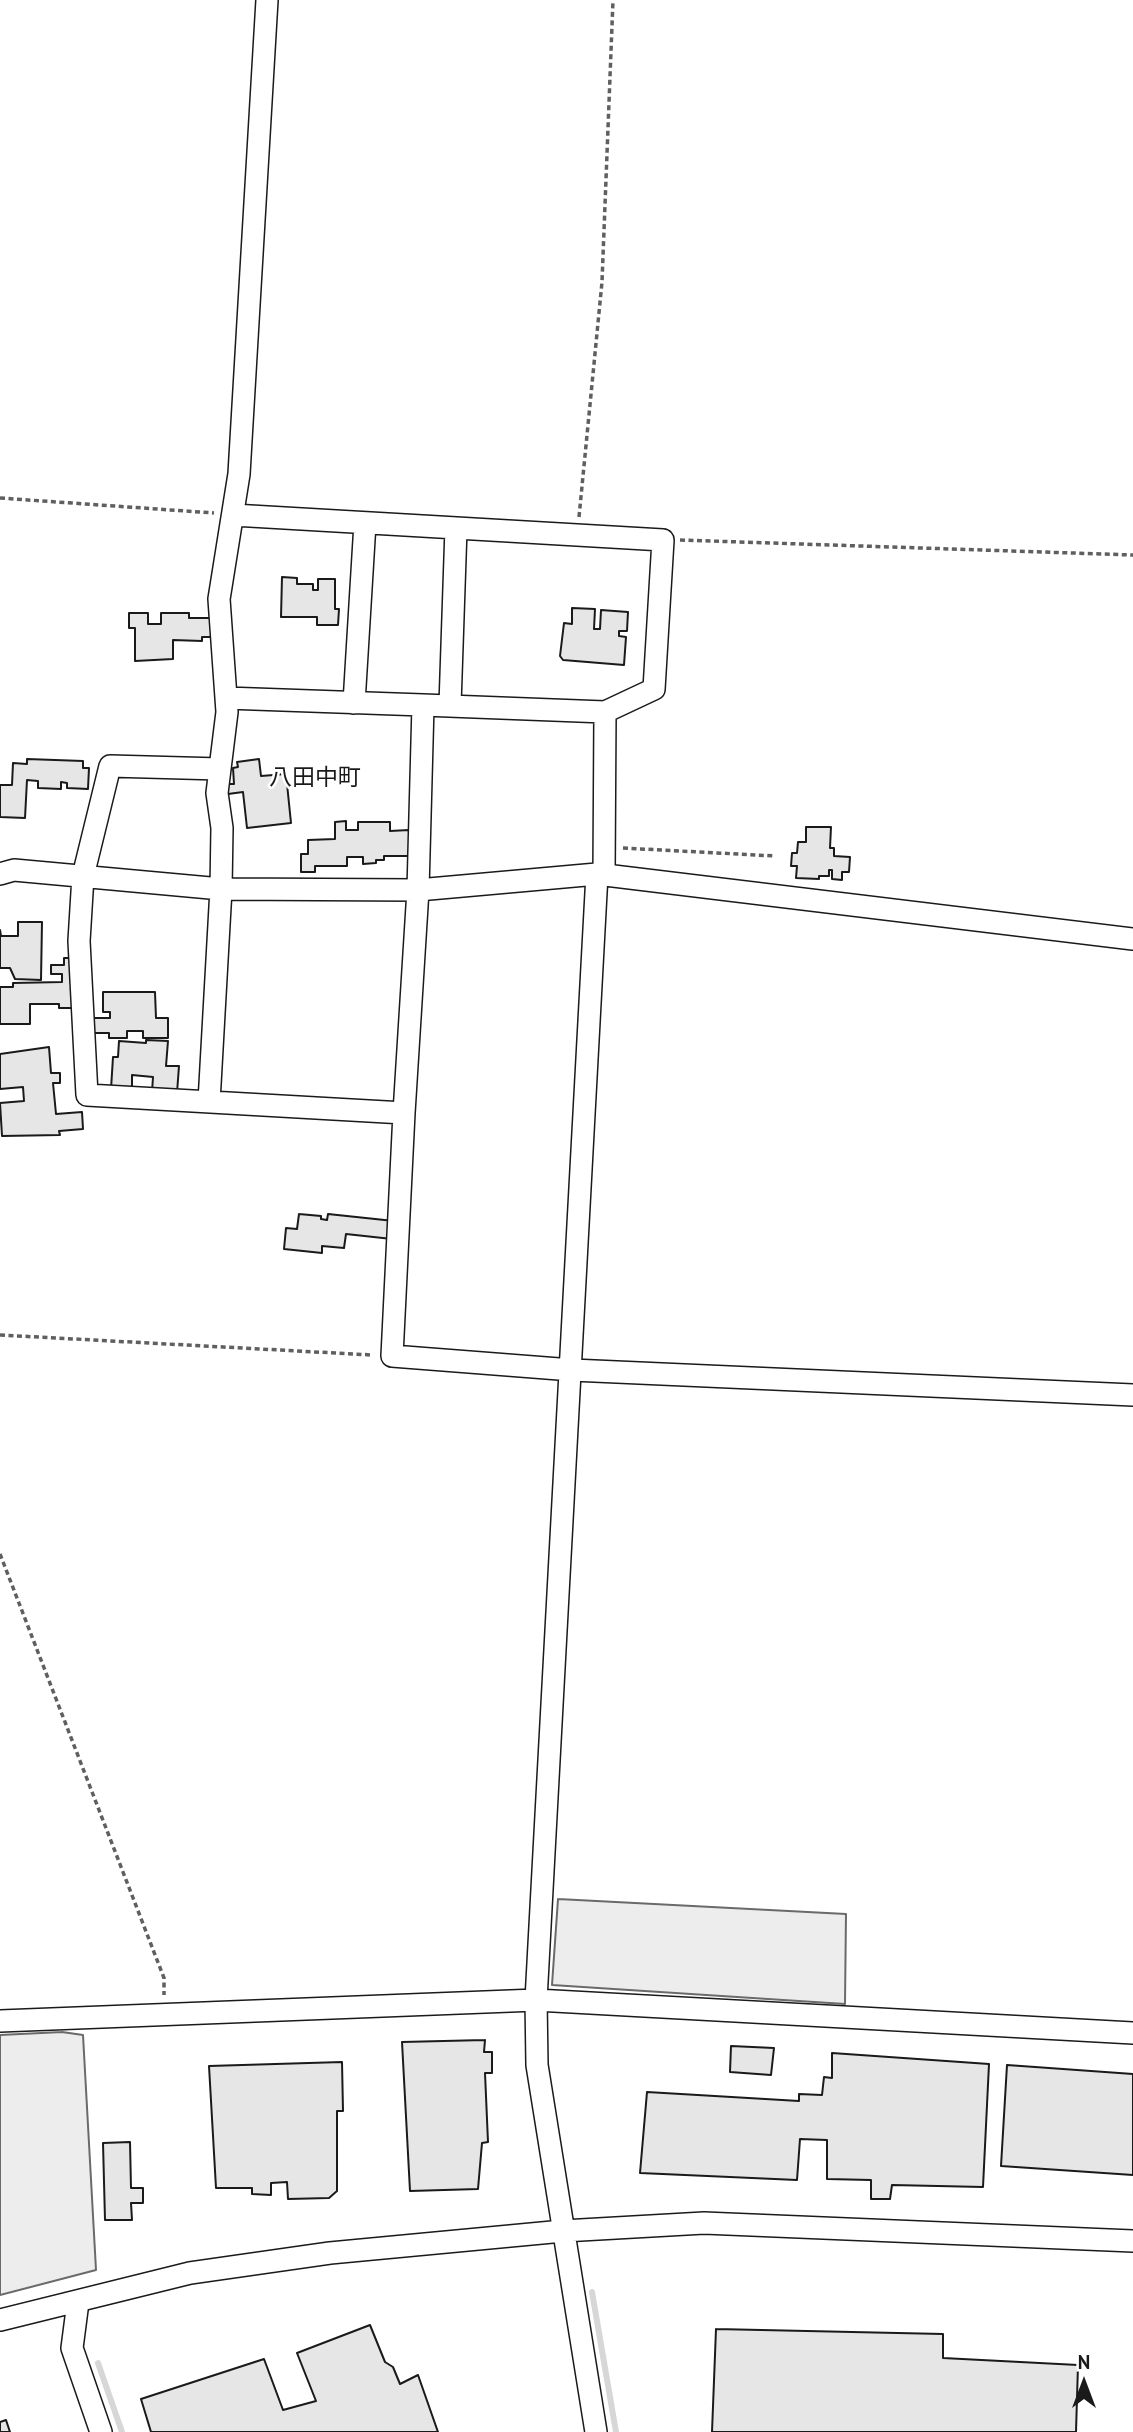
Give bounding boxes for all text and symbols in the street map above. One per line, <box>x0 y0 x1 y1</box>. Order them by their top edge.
district label: 八田中町 <box>269 764 361 792</box>
north arrow <box>1049 2348 1119 2418</box>
text: N <box>1078 2350 1090 2374</box>

